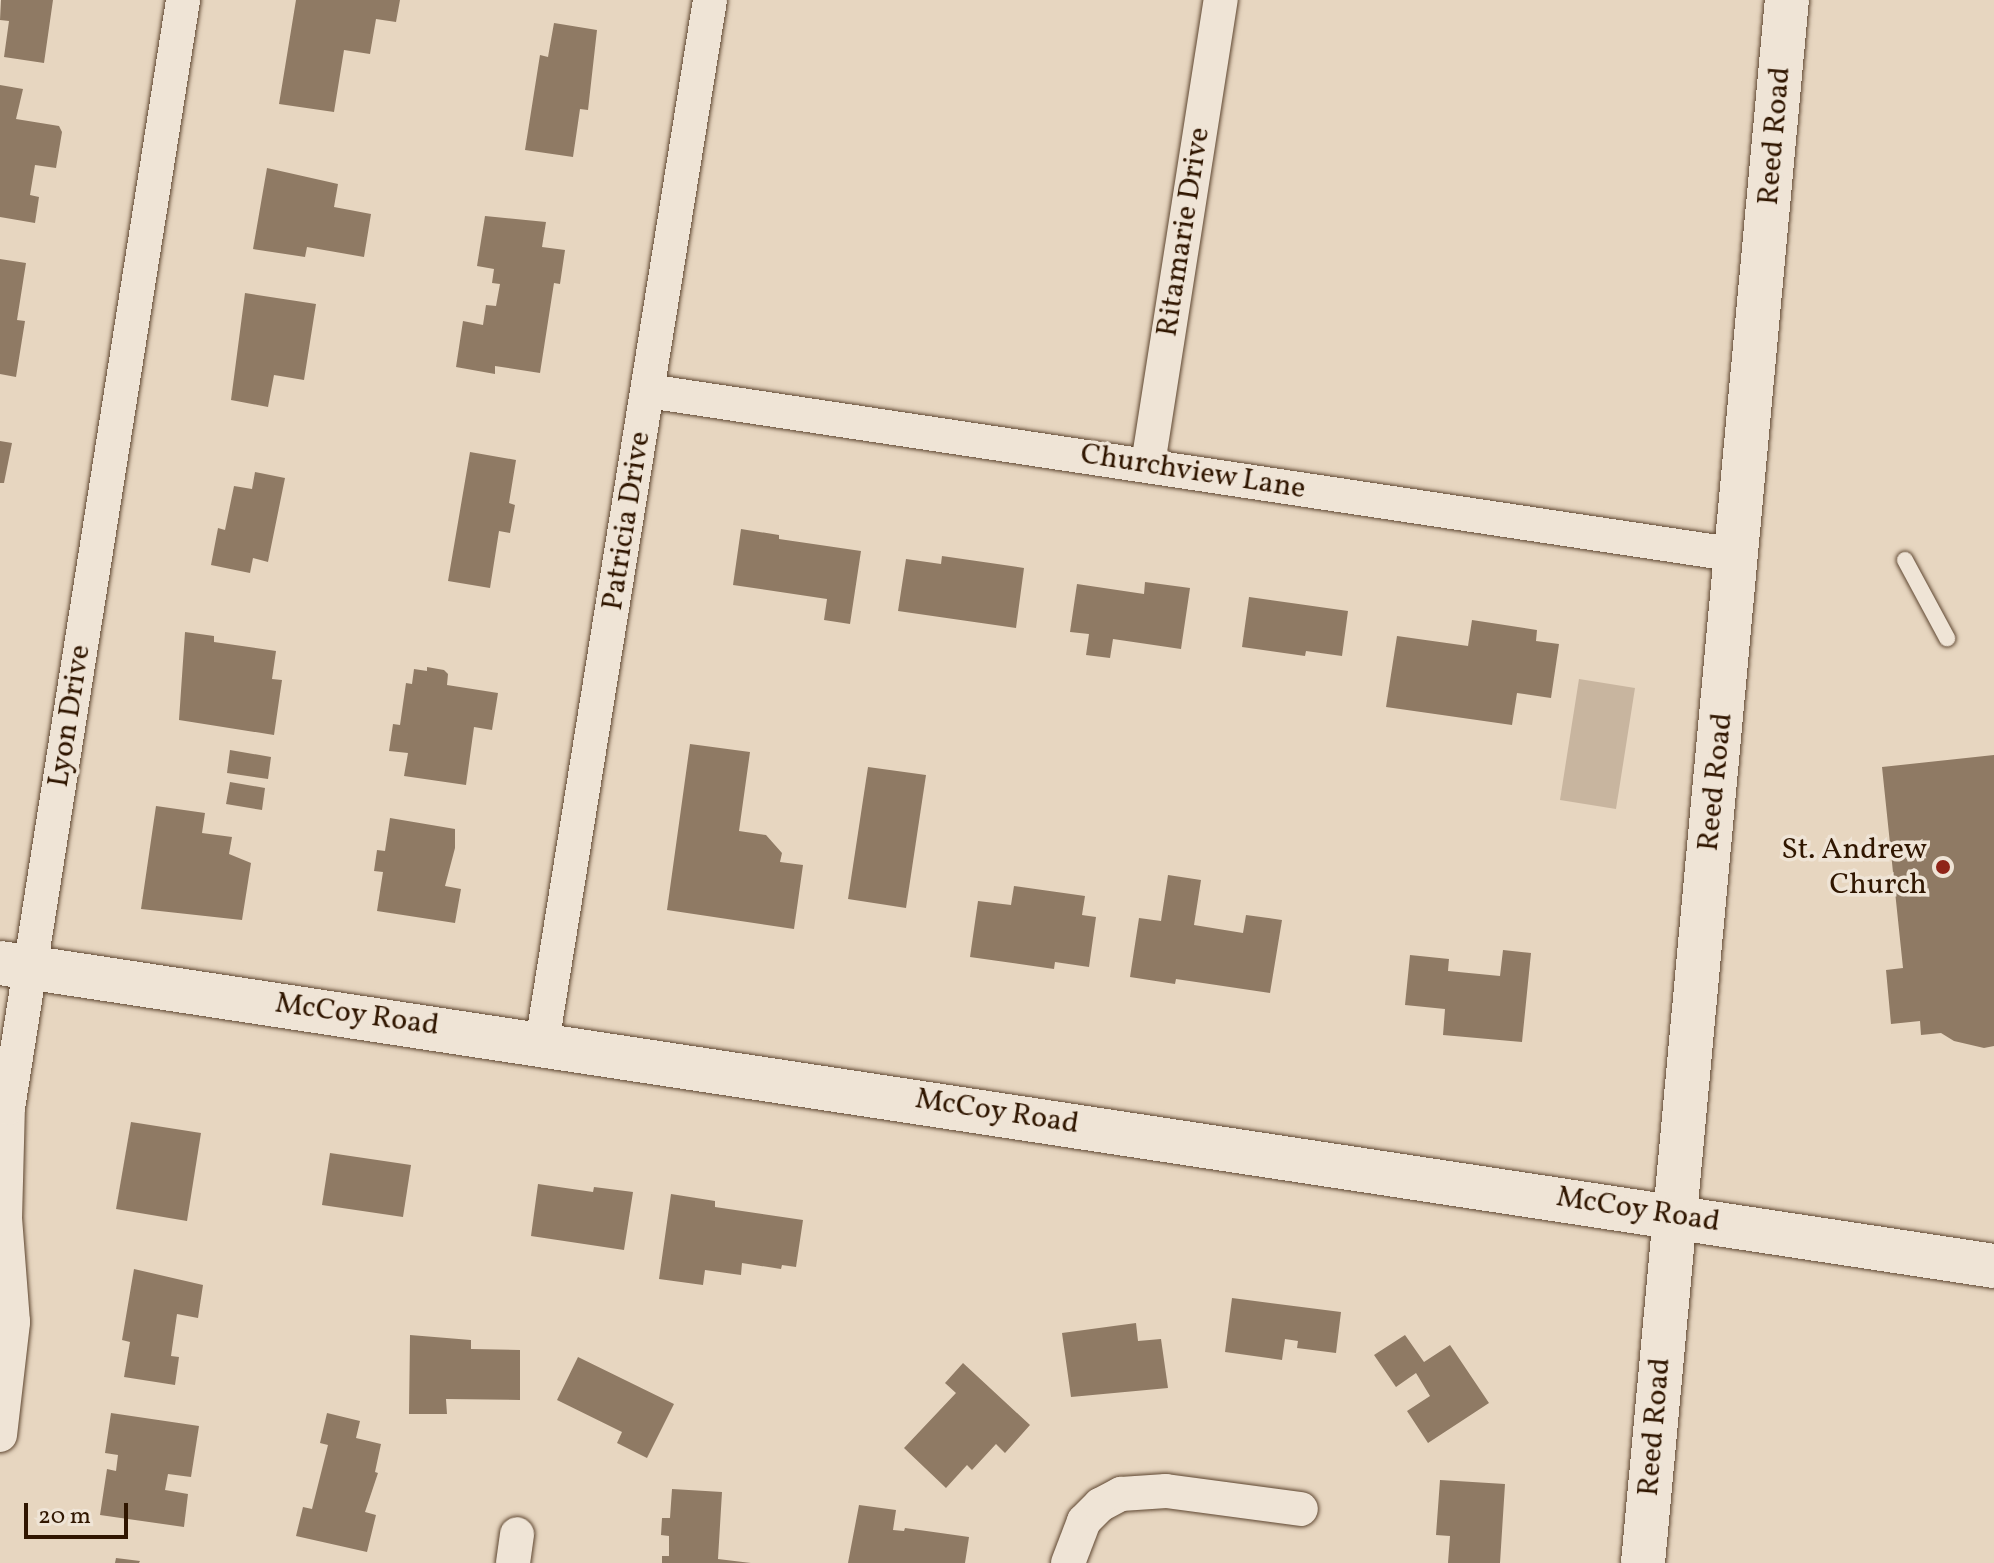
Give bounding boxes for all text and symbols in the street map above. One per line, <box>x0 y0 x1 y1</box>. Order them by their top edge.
street label: Reed Road <box>1751 65 1799 207</box>
street label: Ritamarie Drive <box>1150 125 1218 339</box>
street label: Patricia Drive <box>595 429 659 613</box>
street label: Churchview Lane <box>1077 436 1309 508</box>
street label: Lyon Drive <box>41 642 99 790</box>
street label: Reed Road <box>1691 711 1741 853</box>
place label: St. Andrew Church <box>1781 832 1927 902</box>
marker: St. Andrew Church <box>1934 858 1952 876</box>
street label: McCoy Road <box>272 986 442 1044</box>
street label: McCoy Road <box>912 1081 1082 1143</box>
street label: McCoy Road <box>1553 1179 1723 1241</box>
street label: Reed Road <box>1631 1356 1679 1498</box>
scale bar <box>28 1487 132 1537</box>
text: 20 m <box>38 1500 91 1534</box>

